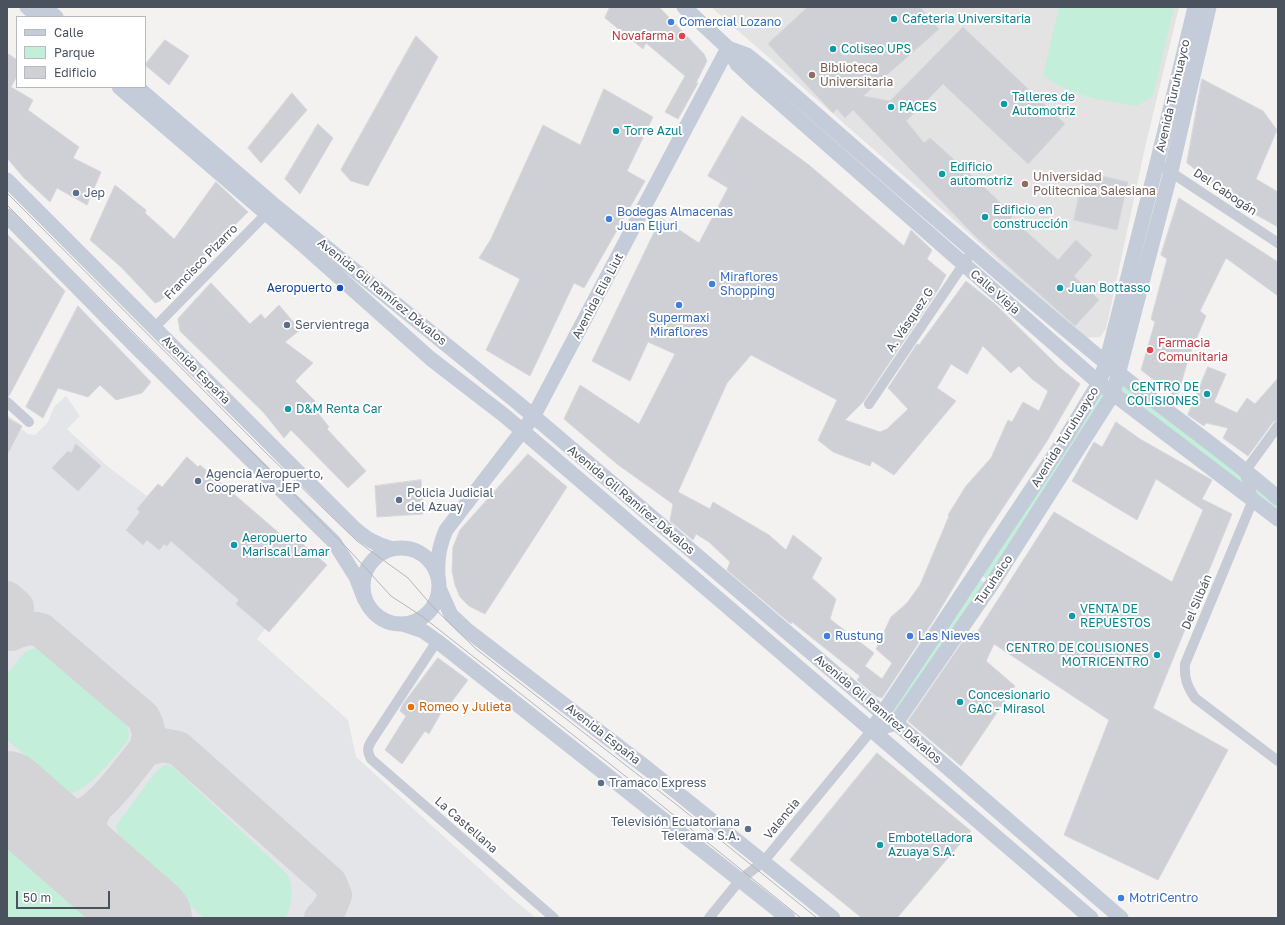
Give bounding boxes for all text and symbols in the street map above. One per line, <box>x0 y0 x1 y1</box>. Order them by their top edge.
place label: Cafeteria Universitaria <box>902 12 1031 26</box>
marker: Cafeteria Universitaria <box>889 14 899 24</box>
place label: Comercial Lozano <box>679 15 781 29</box>
legend <box>16 16 146 88</box>
marker: Comercial Lozano <box>666 17 676 27</box>
text: Calle <box>54 25 83 40</box>
place label: Novafarma <box>612 29 674 43</box>
marker: Novafarma <box>677 31 687 41</box>
street label: Avenida Turuhuayco <box>1153 38 1193 154</box>
place label: Coliseo UPS <box>841 42 911 56</box>
marker: Coliseo UPS <box>828 44 838 54</box>
text: Parque <box>54 45 95 60</box>
place label: Biblioteca Universitaria <box>820 61 893 89</box>
text: Edificio <box>54 65 96 80</box>
marker: Biblioteca Universitaria <box>807 70 817 80</box>
place label: Talleres de Automotriz <box>1012 90 1076 118</box>
marker: Talleres de Automotriz <box>999 99 1009 109</box>
place label: PACES <box>899 100 937 114</box>
marker: PACES <box>886 102 896 112</box>
place label: Torre Azul <box>624 124 682 138</box>
marker: Torre Azul <box>611 126 621 136</box>
place label: Edificio automotriz <box>950 160 1013 188</box>
street label: Del Cabogán <box>1191 166 1259 218</box>
marker: Edificio automotriz <box>937 169 947 179</box>
place label: Universidad Politecnica Salesiana <box>1033 170 1156 198</box>
marker: Universidad Politecnica Salesiana <box>1020 179 1030 189</box>
place label: Jep <box>84 186 105 200</box>
marker: Jep <box>71 188 81 198</box>
place label: Edificio en construcción <box>993 203 1068 231</box>
place label: Bodegas Almacenas Juan Eljuri <box>617 205 733 233</box>
marker: Edificio en construcción <box>980 212 990 222</box>
marker: Bodegas Almacenas Juan Eljuri <box>604 214 614 224</box>
street label: Francisco Pizarro <box>161 221 241 303</box>
street label: Avenida Gil Ramírez Dávalos <box>315 236 449 348</box>
street label: Avenida Elia Liut <box>569 251 627 341</box>
street label: Calle Vieja <box>967 267 1023 317</box>
place label: Miraflores Shopping <box>720 270 778 298</box>
marker: Miraflores Shopping <box>707 279 717 289</box>
place label: Aeropuerto <box>267 281 332 295</box>
place label: Juan Bottasso <box>1068 281 1150 295</box>
marker: Aeropuerto <box>335 283 345 293</box>
marker: Juan Bottasso <box>1055 283 1065 293</box>
street label: A. Vásquez G <box>883 285 937 355</box>
marker: Supermaxi Miraflores <box>674 300 684 310</box>
place label: Supermaxi Miraflores <box>648 311 710 339</box>
place label: Servientrega <box>295 318 369 332</box>
marker: Servientrega <box>282 320 292 330</box>
street label: Avenida España <box>159 333 233 407</box>
place label: Farmacia Comunitaria <box>1158 336 1228 364</box>
marker: Farmacia Comunitaria <box>1145 345 1155 355</box>
place label: CENTRO DE COLISIONES <box>1127 380 1199 408</box>
street label: Avenida Turuhuayco <box>1028 384 1102 490</box>
marker: CENTRO DE COLISIONES <box>1202 389 1212 399</box>
place label: D&M Renta Car <box>296 402 382 416</box>
marker: D&M Renta Car <box>283 404 293 414</box>
street label: Avenida Gil Ramírez Dávalos <box>564 443 698 557</box>
place label: Agencia Aeropuerto, Cooperativa JEP <box>206 467 324 495</box>
marker: Agencia Aeropuerto, Cooperativa JEP <box>193 476 203 486</box>
place label: Policia Judicial del Azuay <box>407 486 493 514</box>
marker: Policia Judicial del Azuay <box>394 495 404 505</box>
place label: Aeropuerto Mariscal Lamar <box>242 531 329 559</box>
marker: Aeropuerto Mariscal Lamar <box>229 540 239 550</box>
street label: Turuhaico <box>972 552 1016 608</box>
street label: Del Silbán <box>1179 572 1215 632</box>
place label: VENTA DE REPUESTOS <box>1080 602 1151 630</box>
marker: VENTA DE REPUESTOS <box>1067 611 1077 621</box>
place label: Rustung <box>835 629 883 643</box>
place label: Las Nieves <box>918 629 980 643</box>
marker: Rustung <box>822 631 832 641</box>
marker: Las Nieves <box>905 631 915 641</box>
place label: CENTRO DE COLISIONES MOTRICENTRO <box>1006 641 1149 669</box>
marker: CENTRO DE COLISIONES MOTRICENTRO <box>1152 650 1162 660</box>
street label: Avenida Gil Ramírez Dávalos <box>811 652 945 766</box>
place label: Concesionario GAC - Mirasol <box>968 688 1050 716</box>
marker: Concesionario GAC - Mirasol <box>955 697 965 707</box>
place label: Romeo y Julieta <box>419 700 511 714</box>
street label: Avenida España <box>563 700 643 768</box>
marker: Romeo y Julieta <box>406 702 416 712</box>
place label: Tramaco Express <box>609 776 706 790</box>
marker: Tramaco Express <box>596 778 606 788</box>
street label: La Castellana <box>432 794 500 856</box>
street label: Valencia <box>761 796 803 842</box>
place label: Televisión Ecuatoriana Telerama S.A. <box>611 815 740 843</box>
marker: Televisión Ecuatoriana Telerama S.A. <box>743 824 753 834</box>
place label: Embotelladora Azuaya S.A. <box>888 831 973 859</box>
marker: Embotelladora Azuaya S.A. <box>875 840 885 850</box>
scale bar <box>18 883 112 909</box>
text: 50 m <box>23 890 51 905</box>
place label: MotriCentro <box>1129 891 1198 905</box>
marker: MotriCentro <box>1116 893 1126 903</box>

